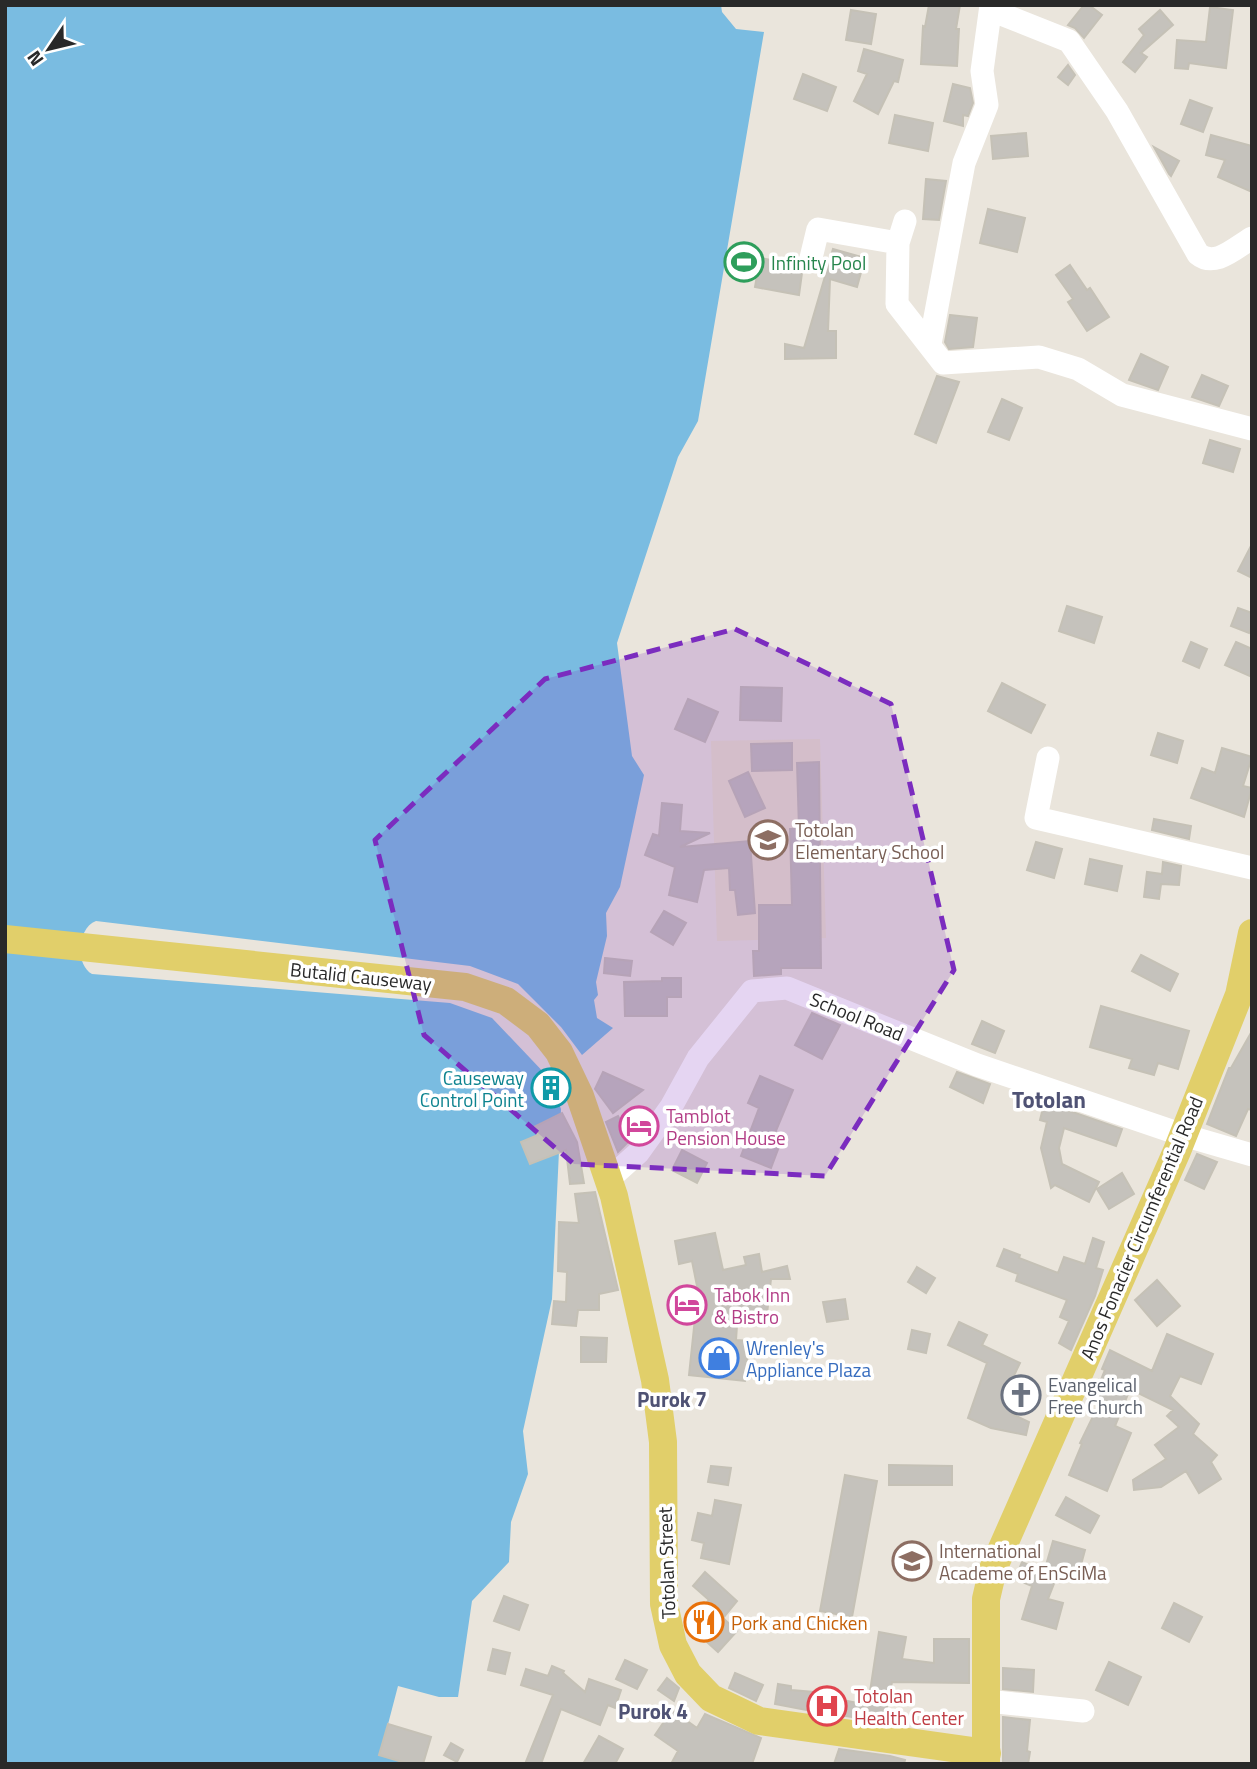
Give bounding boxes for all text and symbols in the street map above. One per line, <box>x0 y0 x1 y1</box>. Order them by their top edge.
north arrow <box>14 14 84 84</box>
text: N <box>19 45 50 73</box>
sports icon: Infinity Pool <box>723 241 765 283</box>
place label: Infinity Pool <box>771 248 866 277</box>
place label: Totolan Elementary School <box>795 815 944 866</box>
school or university icon: Totolan Elementary School <box>747 819 789 861</box>
street label: Butalid Causeway <box>289 954 433 998</box>
street label: School Road <box>806 984 908 1048</box>
place label: Causeway Control Point <box>420 1063 524 1114</box>
building icon: Causeway Control Point <box>530 1067 572 1109</box>
district label: Totolan <box>1012 1082 1086 1117</box>
street label: Anos Fonacier Circumferential Road <box>1072 1092 1210 1364</box>
place label: Tamblot Pension House <box>666 1101 786 1152</box>
hotel icon: Tamblot Pension House <box>618 1105 660 1147</box>
place label: Tabok Inn & Bistro <box>714 1280 790 1331</box>
hotel icon: Tabok Inn & Bistro <box>666 1284 708 1326</box>
place label: Wrenley's Appliance Plaza <box>746 1333 871 1384</box>
shop icon: Wrenley's Appliance Plaza <box>698 1337 740 1379</box>
place label: Evangelical Free Church <box>1048 1370 1143 1421</box>
church icon: Evangelical Free Church <box>1000 1374 1042 1416</box>
district label: Purok 7 <box>637 1383 707 1415</box>
street label: Totolan Street <box>650 1506 682 1620</box>
place label: International Academe of EnSciMa <box>939 1536 1107 1587</box>
school or university icon: International Academe of EnSciMa <box>891 1540 933 1582</box>
restaurant icon: Pork and Chicken <box>683 1601 725 1643</box>
place label: Pork and Chicken <box>731 1608 868 1637</box>
place label: Totolan Health Center <box>854 1681 964 1732</box>
hospital icon: Totolan Health Center <box>806 1685 848 1727</box>
district label: Purok 4 <box>618 1695 688 1727</box>

